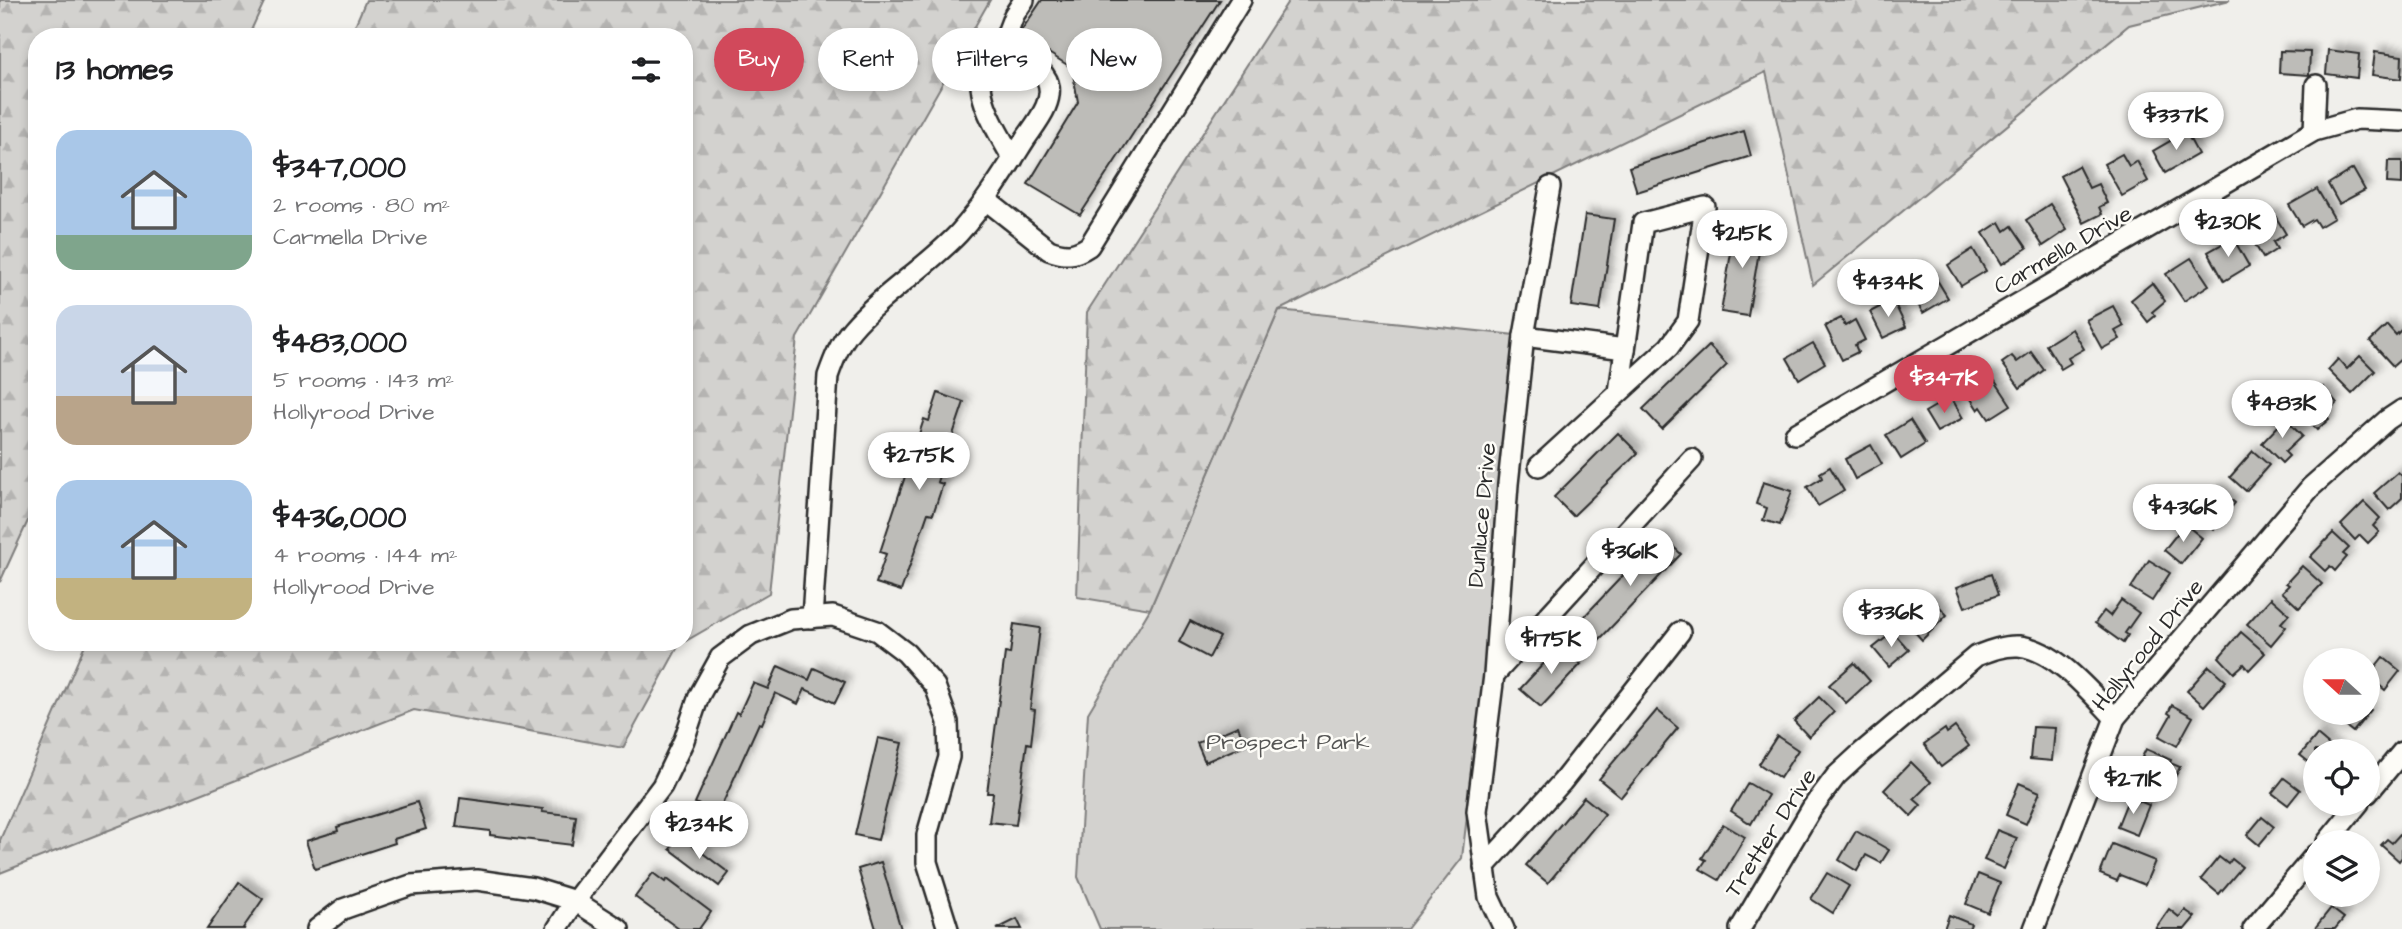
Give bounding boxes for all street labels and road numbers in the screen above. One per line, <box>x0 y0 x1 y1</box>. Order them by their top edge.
street label: Carmella Drive <box>1988 197 2138 303</box>
street label: Dunluce Drive <box>1460 441 1504 589</box>
street label: Hollyrood Drive <box>2085 572 2212 719</box>
street label: Tretter Drive <box>1717 762 1825 904</box>

